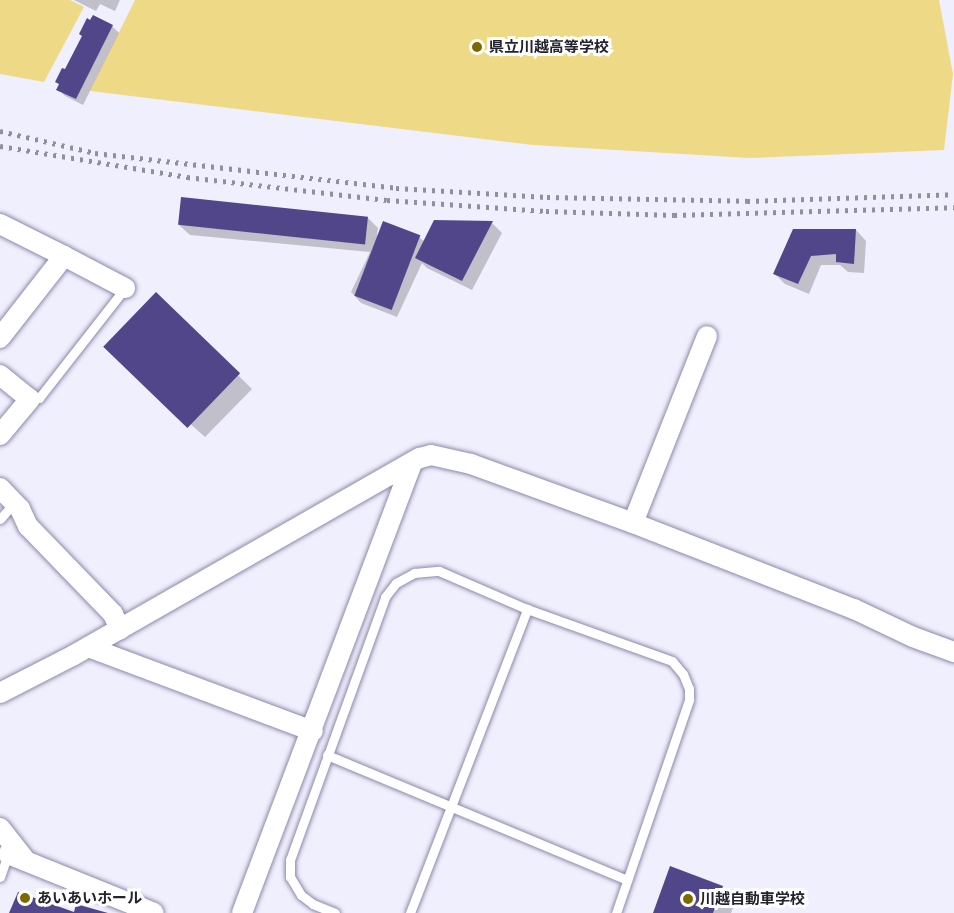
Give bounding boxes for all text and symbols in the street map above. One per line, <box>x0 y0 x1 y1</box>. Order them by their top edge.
place label: 県立川越高等学校 <box>489 38 609 56</box>
marker: 県立川越高等学校 <box>470 40 484 54</box>
place label: あいあいホール <box>37 889 142 907</box>
place label: 川越自動車学校 <box>700 890 805 908</box>
marker: あいあいホール <box>18 891 32 905</box>
marker: 川越自動車学校 <box>681 892 695 906</box>

